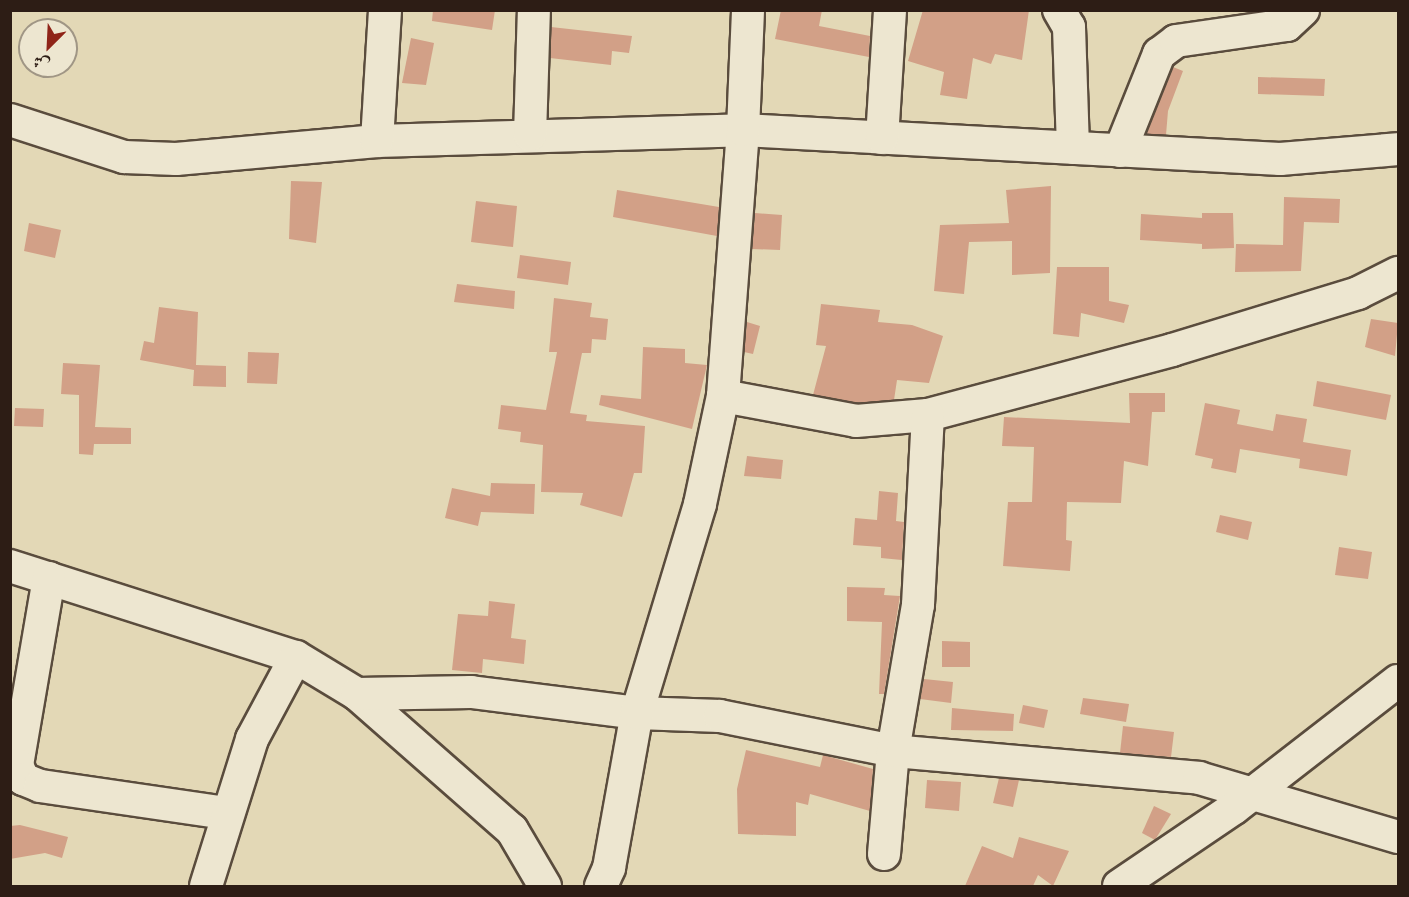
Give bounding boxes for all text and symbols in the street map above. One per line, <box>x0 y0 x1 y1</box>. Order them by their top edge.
north arrow <box>18 18 78 78</box>
text: ش <box>30 50 53 75</box>

